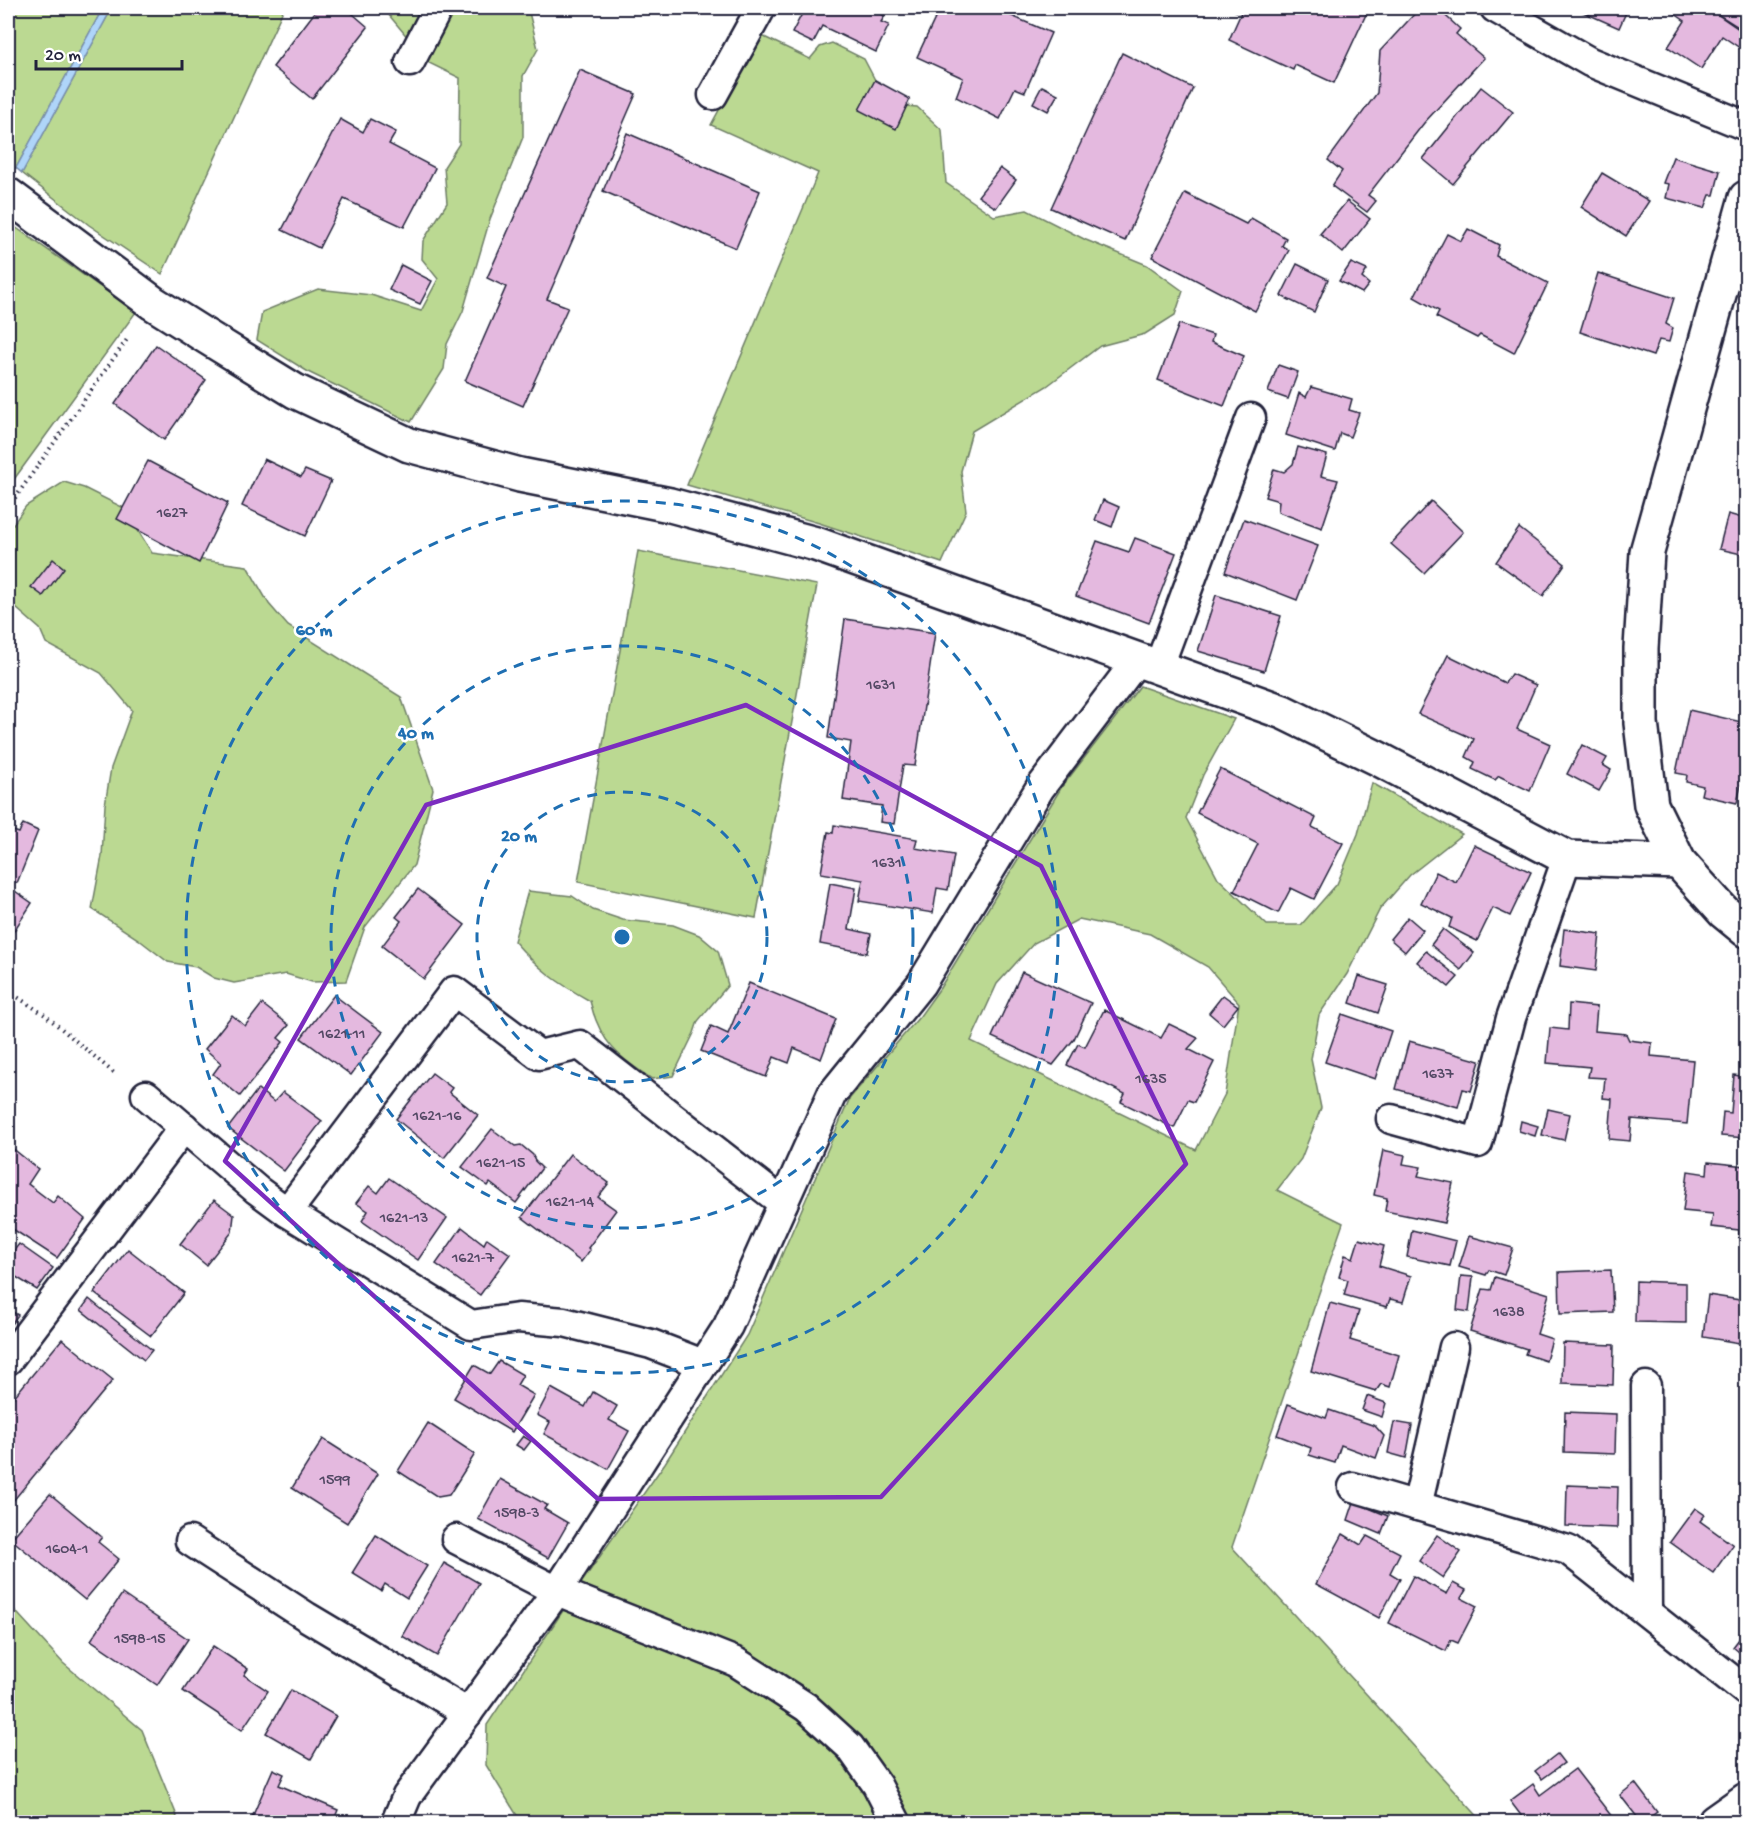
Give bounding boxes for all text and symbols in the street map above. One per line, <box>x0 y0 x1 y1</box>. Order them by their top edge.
scale bar <box>36 33 182 71</box>
text: 20 m <box>45 46 81 67</box>
house number: 1627 <box>156 505 188 524</box>
text: 60 m <box>296 621 332 642</box>
house number: 1631 <box>865 677 896 696</box>
text: 40 m <box>397 724 434 745</box>
text: 20 m <box>501 827 537 848</box>
house number: 1631 <box>871 855 902 874</box>
centre of rings <box>612 927 632 947</box>
house number: 1621-11 <box>318 1026 365 1045</box>
house number: 1637 <box>1421 1066 1454 1085</box>
house number: 1635 <box>1134 1071 1167 1090</box>
house number: 1621-16 <box>412 1108 462 1127</box>
house number: 1621-15 <box>476 1155 525 1174</box>
house number: 1621-14 <box>545 1194 594 1213</box>
house number: 1621-13 <box>379 1210 428 1229</box>
house number: 1621-7 <box>451 1250 495 1269</box>
house number: 1638 <box>1492 1304 1525 1323</box>
house number: 1599 <box>319 1472 350 1491</box>
house number: 1598-3 <box>494 1505 539 1524</box>
house number: 1604-1 <box>45 1541 88 1560</box>
house number: 1598-15 <box>113 1631 166 1650</box>

